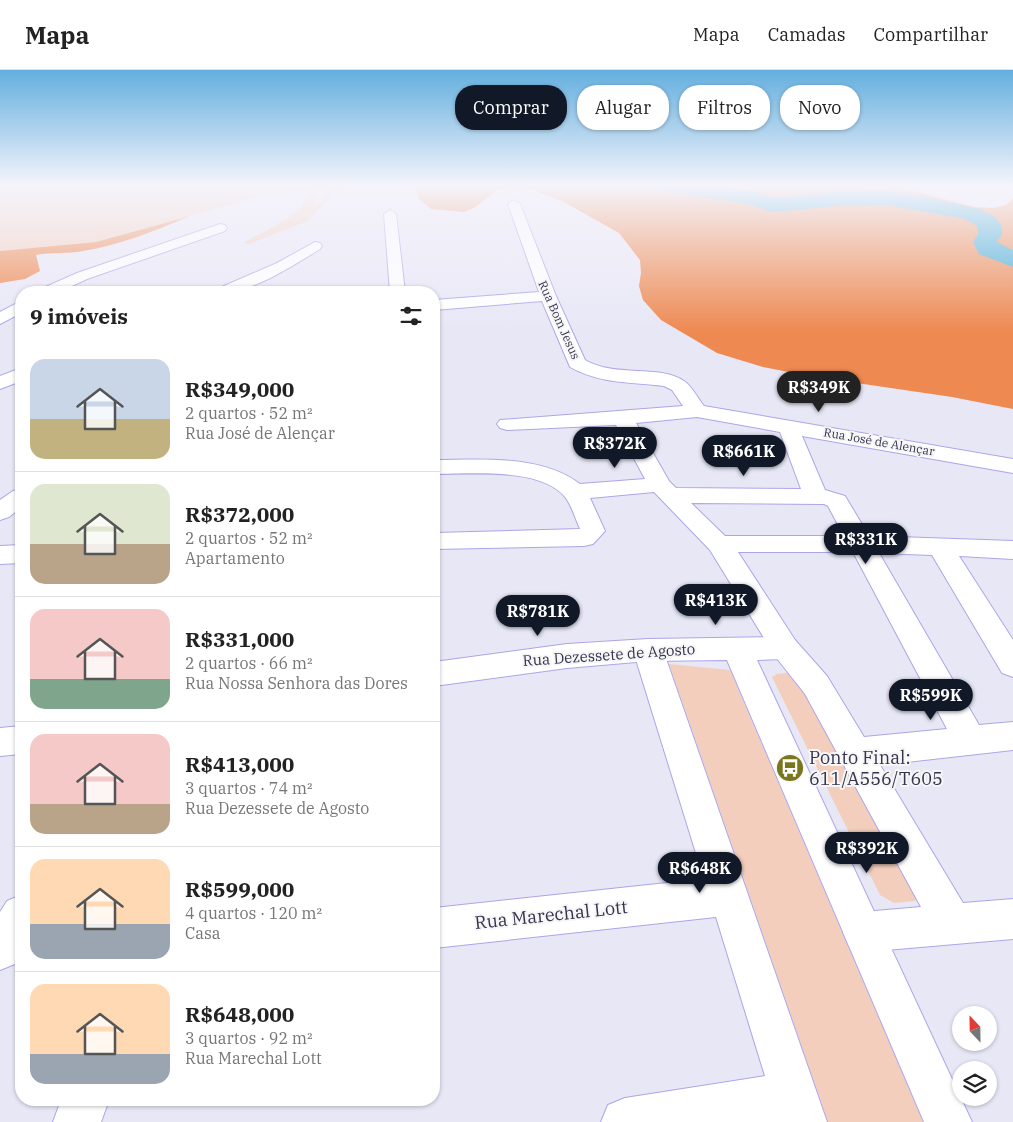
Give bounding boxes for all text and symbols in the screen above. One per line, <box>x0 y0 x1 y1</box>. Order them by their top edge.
text: Mapa <box>25 19 89 51</box>
text: Mapa <box>693 23 740 46</box>
text: Camadas <box>768 23 846 46</box>
text: Compartilhar <box>874 23 988 46</box>
chip: Comprar <box>455 85 567 130</box>
chip: Alugar <box>577 85 669 130</box>
chip: Filtros <box>679 85 770 130</box>
chip: Novo <box>780 85 860 130</box>
street label: Rua Bom Jesus <box>535 278 584 362</box>
text: 9 imóveis <box>30 302 128 330</box>
icon: filters <box>397 302 425 330</box>
pin: R$349K <box>778 370 860 413</box>
text: R$349,000 <box>185 375 294 403</box>
text: R$349K <box>788 377 850 397</box>
icon: home <box>70 379 130 439</box>
text: 2 quartos · 52 m² <box>185 403 313 423</box>
text: Rua José de Alençar <box>185 423 335 443</box>
street label: Rua José de Alençar <box>822 424 936 459</box>
pin: R$372K <box>574 426 656 469</box>
text: R$372K <box>584 433 646 453</box>
pin: R$661K <box>703 434 785 477</box>
text: R$661K <box>713 441 775 461</box>
text: R$372,000 <box>185 500 294 528</box>
icon: home <box>70 504 130 564</box>
pin: R$331K <box>825 522 907 565</box>
text: 2 quartos · 52 m² <box>185 528 313 548</box>
text: R$331K <box>835 529 897 549</box>
text: Apartamento <box>185 548 285 568</box>
pin: R$413K <box>675 584 757 626</box>
text: R$413K <box>685 590 747 610</box>
pin: R$781K <box>497 594 579 637</box>
text: R$781K <box>507 601 569 621</box>
text: R$331,000 <box>185 625 294 653</box>
icon: home <box>70 629 130 689</box>
street label: Rua Dezessete de Agosto <box>522 639 696 670</box>
text: 2 quartos · 66 m² <box>185 653 313 673</box>
text: Rua Nossa Senhora das Dores <box>185 673 408 693</box>
pin: R$599K <box>890 678 972 721</box>
text: R$599K <box>900 685 962 705</box>
place label: Ponto Final: 611/A556/T605 <box>809 746 943 790</box>
text: R$413,000 <box>185 750 294 778</box>
bus stop icon: Ponto Final: 611/A556/T605 <box>775 753 805 783</box>
icon: home <box>70 754 130 814</box>
text: 3 quartos · 74 m² <box>185 778 313 798</box>
text: Rua Dezessete de Agosto <box>185 798 369 818</box>
pin: R$392K <box>826 832 908 874</box>
text: R$392K <box>836 838 898 858</box>
pin: R$648K <box>659 852 741 894</box>
text: R$648K <box>669 858 731 878</box>
text: R$599,000 <box>185 875 294 903</box>
icon: home <box>70 879 130 939</box>
street label: Rua Marechal Lott <box>473 895 629 934</box>
text: 4 quartos · 120 m² <box>185 903 322 923</box>
text: Casa <box>185 923 221 943</box>
text: R$648,000 <box>185 1000 294 1028</box>
icon: home <box>70 1004 130 1064</box>
north arrow <box>952 1006 998 1051</box>
map controls <box>952 1006 997 1106</box>
text: 3 quartos · 92 m² <box>185 1028 313 1048</box>
text: Rua Marechal Lott <box>185 1048 322 1068</box>
button: layers <box>952 1061 997 1106</box>

